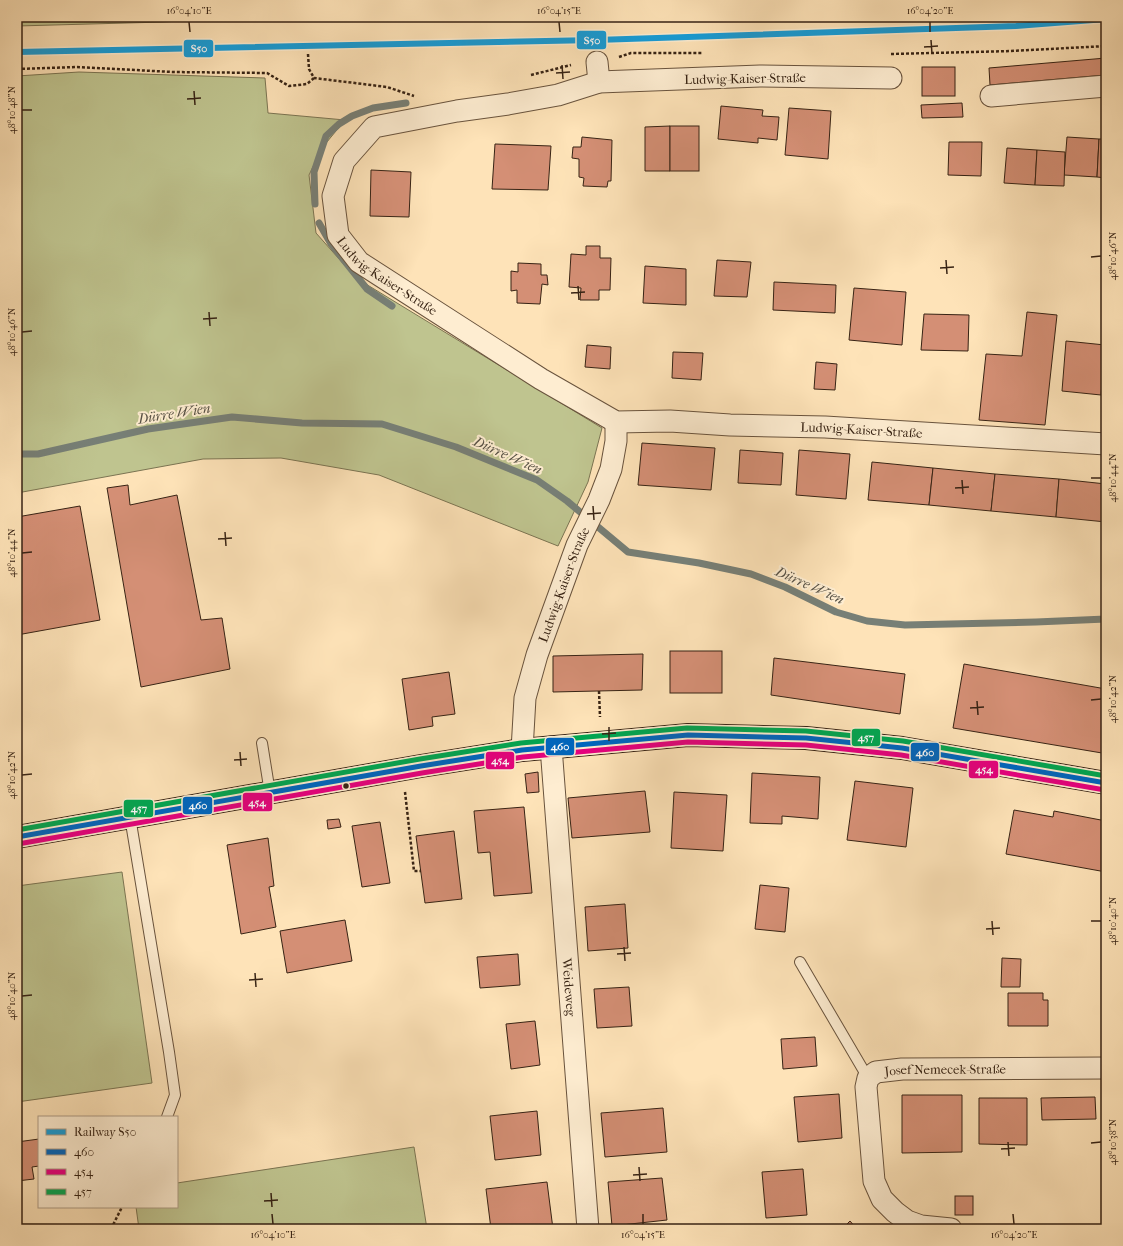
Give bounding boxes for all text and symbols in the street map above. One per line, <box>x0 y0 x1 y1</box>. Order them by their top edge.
text: 16°04'10"E <box>166 5 212 17</box>
text: 16°04'15"E <box>537 5 581 17</box>
text: 16°04'20"E <box>907 5 953 17</box>
line badge: S50 <box>576 30 607 50</box>
text: S50 <box>584 34 600 47</box>
line badge: S50 <box>183 39 214 58</box>
text: S50 <box>191 42 207 55</box>
street label: Ludwig-Kaiser-Straße <box>684 70 807 87</box>
text: 48°10'48"N <box>6 86 18 134</box>
text: 48°10'46"N <box>1107 231 1119 280</box>
street label: Ludwig-Kaiser-Straße <box>334 234 440 319</box>
text: 48°10'46"N <box>6 307 18 356</box>
water label: Dürre Wien <box>136 399 212 428</box>
street label: Ludwig-Kaiser-Straße <box>800 419 923 441</box>
water label: Dürre Wien <box>470 432 545 478</box>
text: 48°10'44"N <box>1107 453 1119 503</box>
street label: Ludwig-Kaiser-Straße <box>535 524 593 644</box>
text: 48°10'44"N <box>6 528 18 578</box>
water label: Dürre Wien <box>772 562 847 608</box>
text: 48°10'42"N <box>1107 674 1119 723</box>
line badge: 457 <box>851 728 881 747</box>
text: 457 <box>857 731 875 744</box>
line badge: 460 <box>545 737 575 756</box>
text: 460 <box>550 740 569 753</box>
line badge: 460 <box>910 742 940 762</box>
text: 460 <box>915 746 934 759</box>
text: 48°10'42"N <box>6 750 18 799</box>
line badge: 454 <box>485 751 515 770</box>
text: 454 <box>490 754 509 767</box>
line badge: 454 <box>968 760 999 779</box>
text: 454 <box>974 763 993 776</box>
unlabelled marker <box>341 781 351 791</box>
line badge: 454 <box>242 792 273 812</box>
line badge: 460 <box>182 796 213 815</box>
text: 454 <box>247 796 266 809</box>
line badge: 457 <box>123 799 154 818</box>
text: 460 <box>188 799 207 812</box>
text: 457 <box>130 802 148 815</box>
text: 48°10'40"N <box>1107 896 1119 945</box>
street label: Weideweg <box>559 957 579 1018</box>
text: 48°10'40"N <box>6 971 18 1020</box>
street label: Josef Nemecek-Straße <box>883 1061 1007 1079</box>
legend <box>38 1116 178 1208</box>
text: 48°10'38"N <box>1107 1118 1119 1165</box>
text: Railway S50 <box>74 1125 136 1139</box>
text: 460 <box>74 1145 94 1159</box>
text: 454 <box>74 1165 94 1179</box>
text: 457 <box>74 1185 92 1199</box>
text: 16°04'10"E <box>250 1229 296 1241</box>
text: 16°04'15"E <box>621 1229 665 1241</box>
text: 16°04'20"E <box>991 1229 1037 1241</box>

